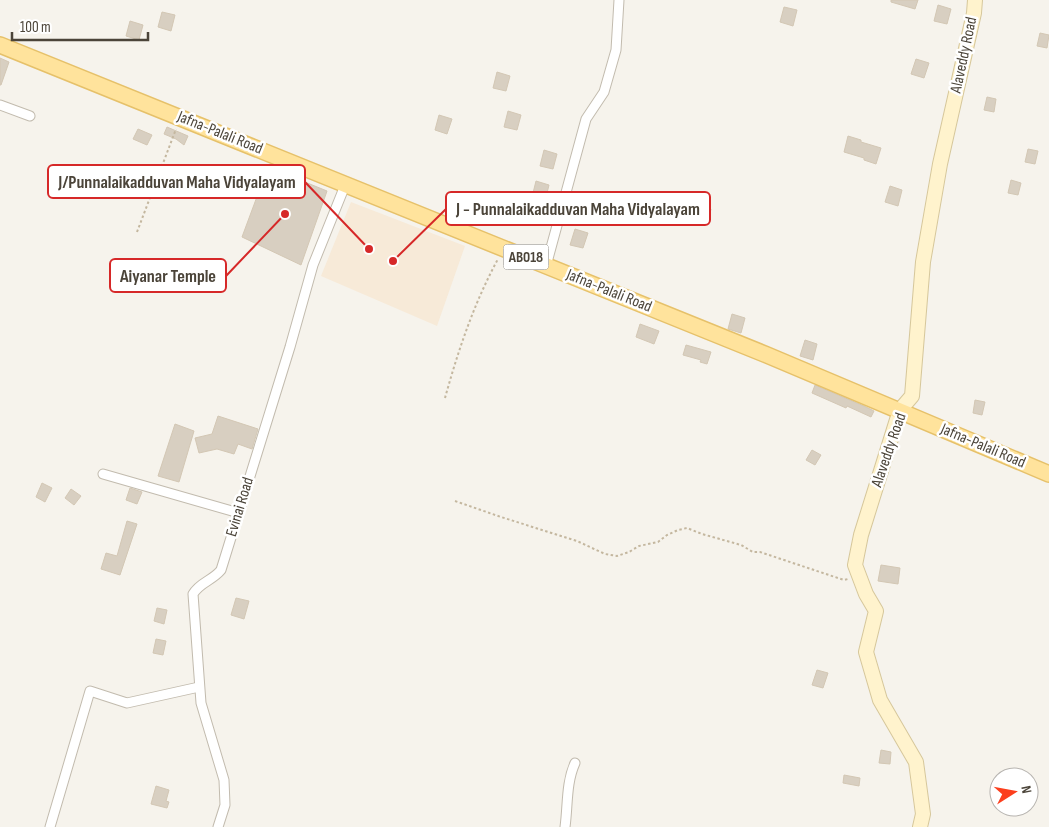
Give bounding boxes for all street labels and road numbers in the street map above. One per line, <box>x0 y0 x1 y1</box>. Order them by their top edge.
street label: Alaveddy Road <box>946 15 981 96</box>
street label: Jafna-Palali Road <box>174 107 265 159</box>
road number: AB018 <box>504 244 548 270</box>
street label: Jafna-Palali Road <box>563 265 654 317</box>
street label: Alaveddy Road <box>867 410 911 491</box>
street label: Jafna-Palali Road <box>937 419 1028 472</box>
street label: Evinai Road <box>222 475 258 539</box>

